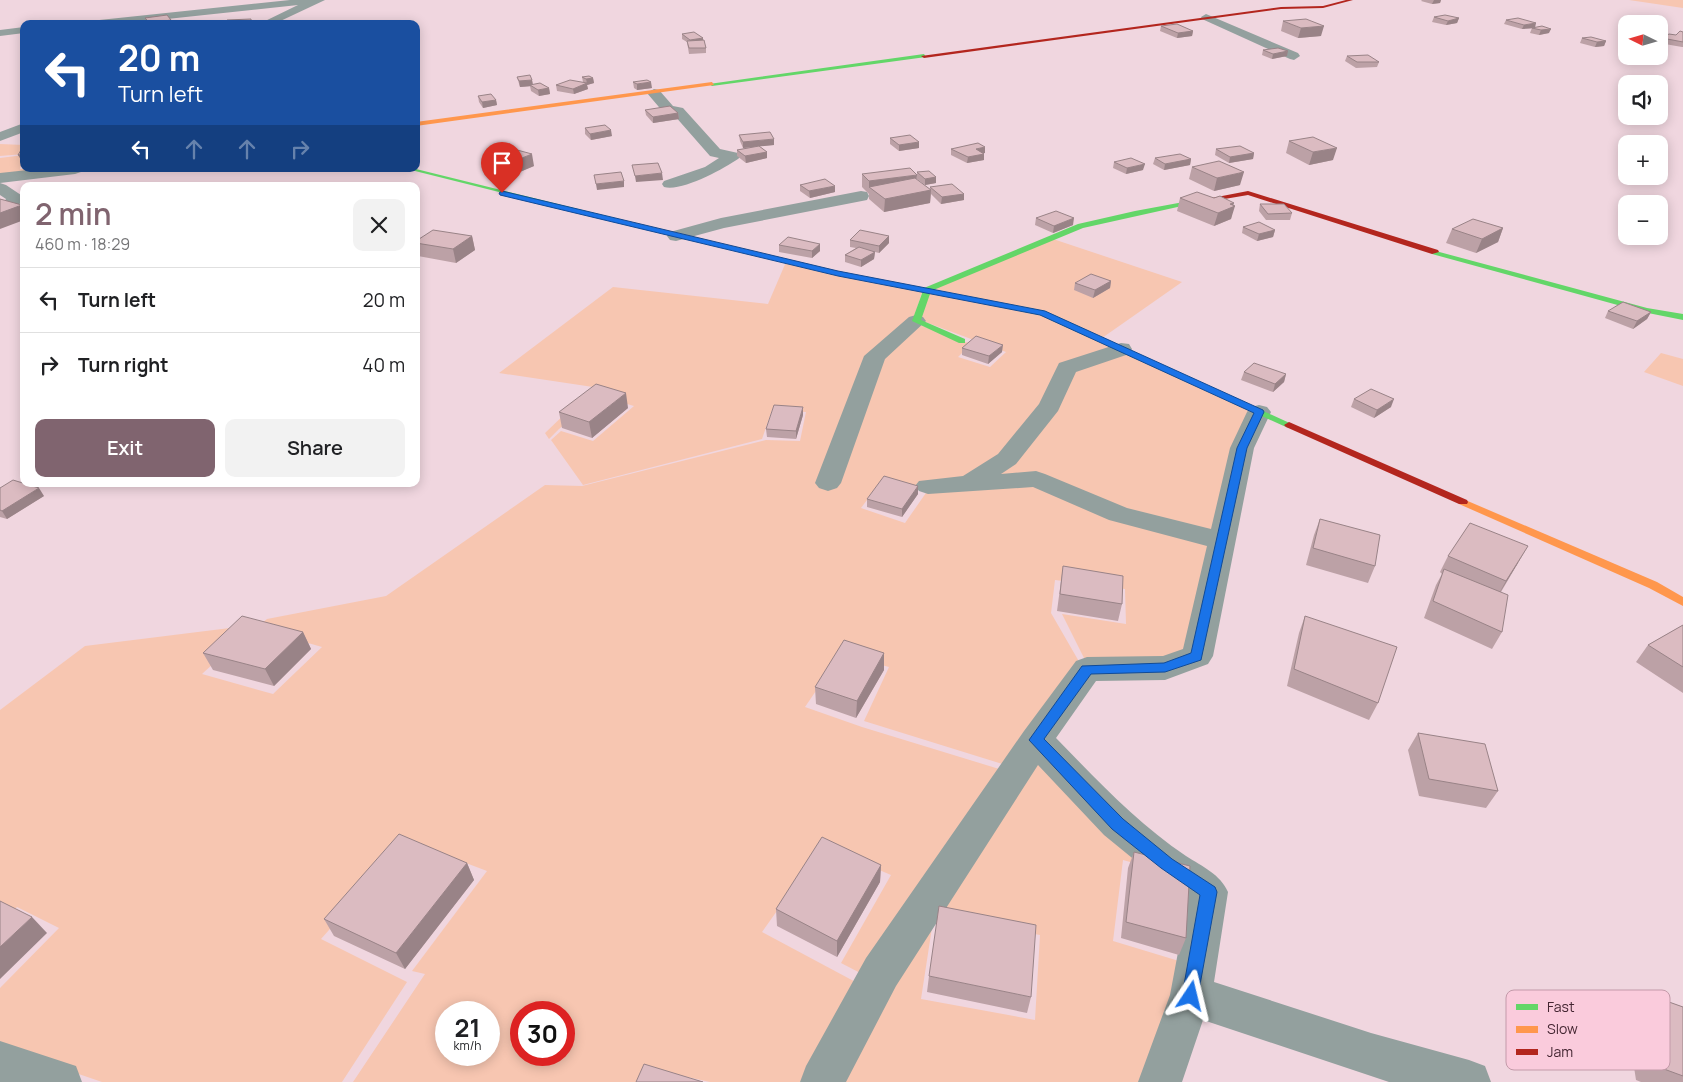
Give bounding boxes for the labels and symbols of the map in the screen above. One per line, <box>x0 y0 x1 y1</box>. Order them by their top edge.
north arrow <box>1618 15 1668 65</box>
pin <box>481 142 523 193</box>
position arrow <box>1164 969 1216 1021</box>
legend <box>1506 990 1670 1070</box>
text: Fast <box>1547 997 1575 1016</box>
speed limit sign: 30 <box>510 1001 575 1066</box>
text: Slow <box>1547 1019 1578 1038</box>
text: Jam <box>1547 1042 1573 1061</box>

